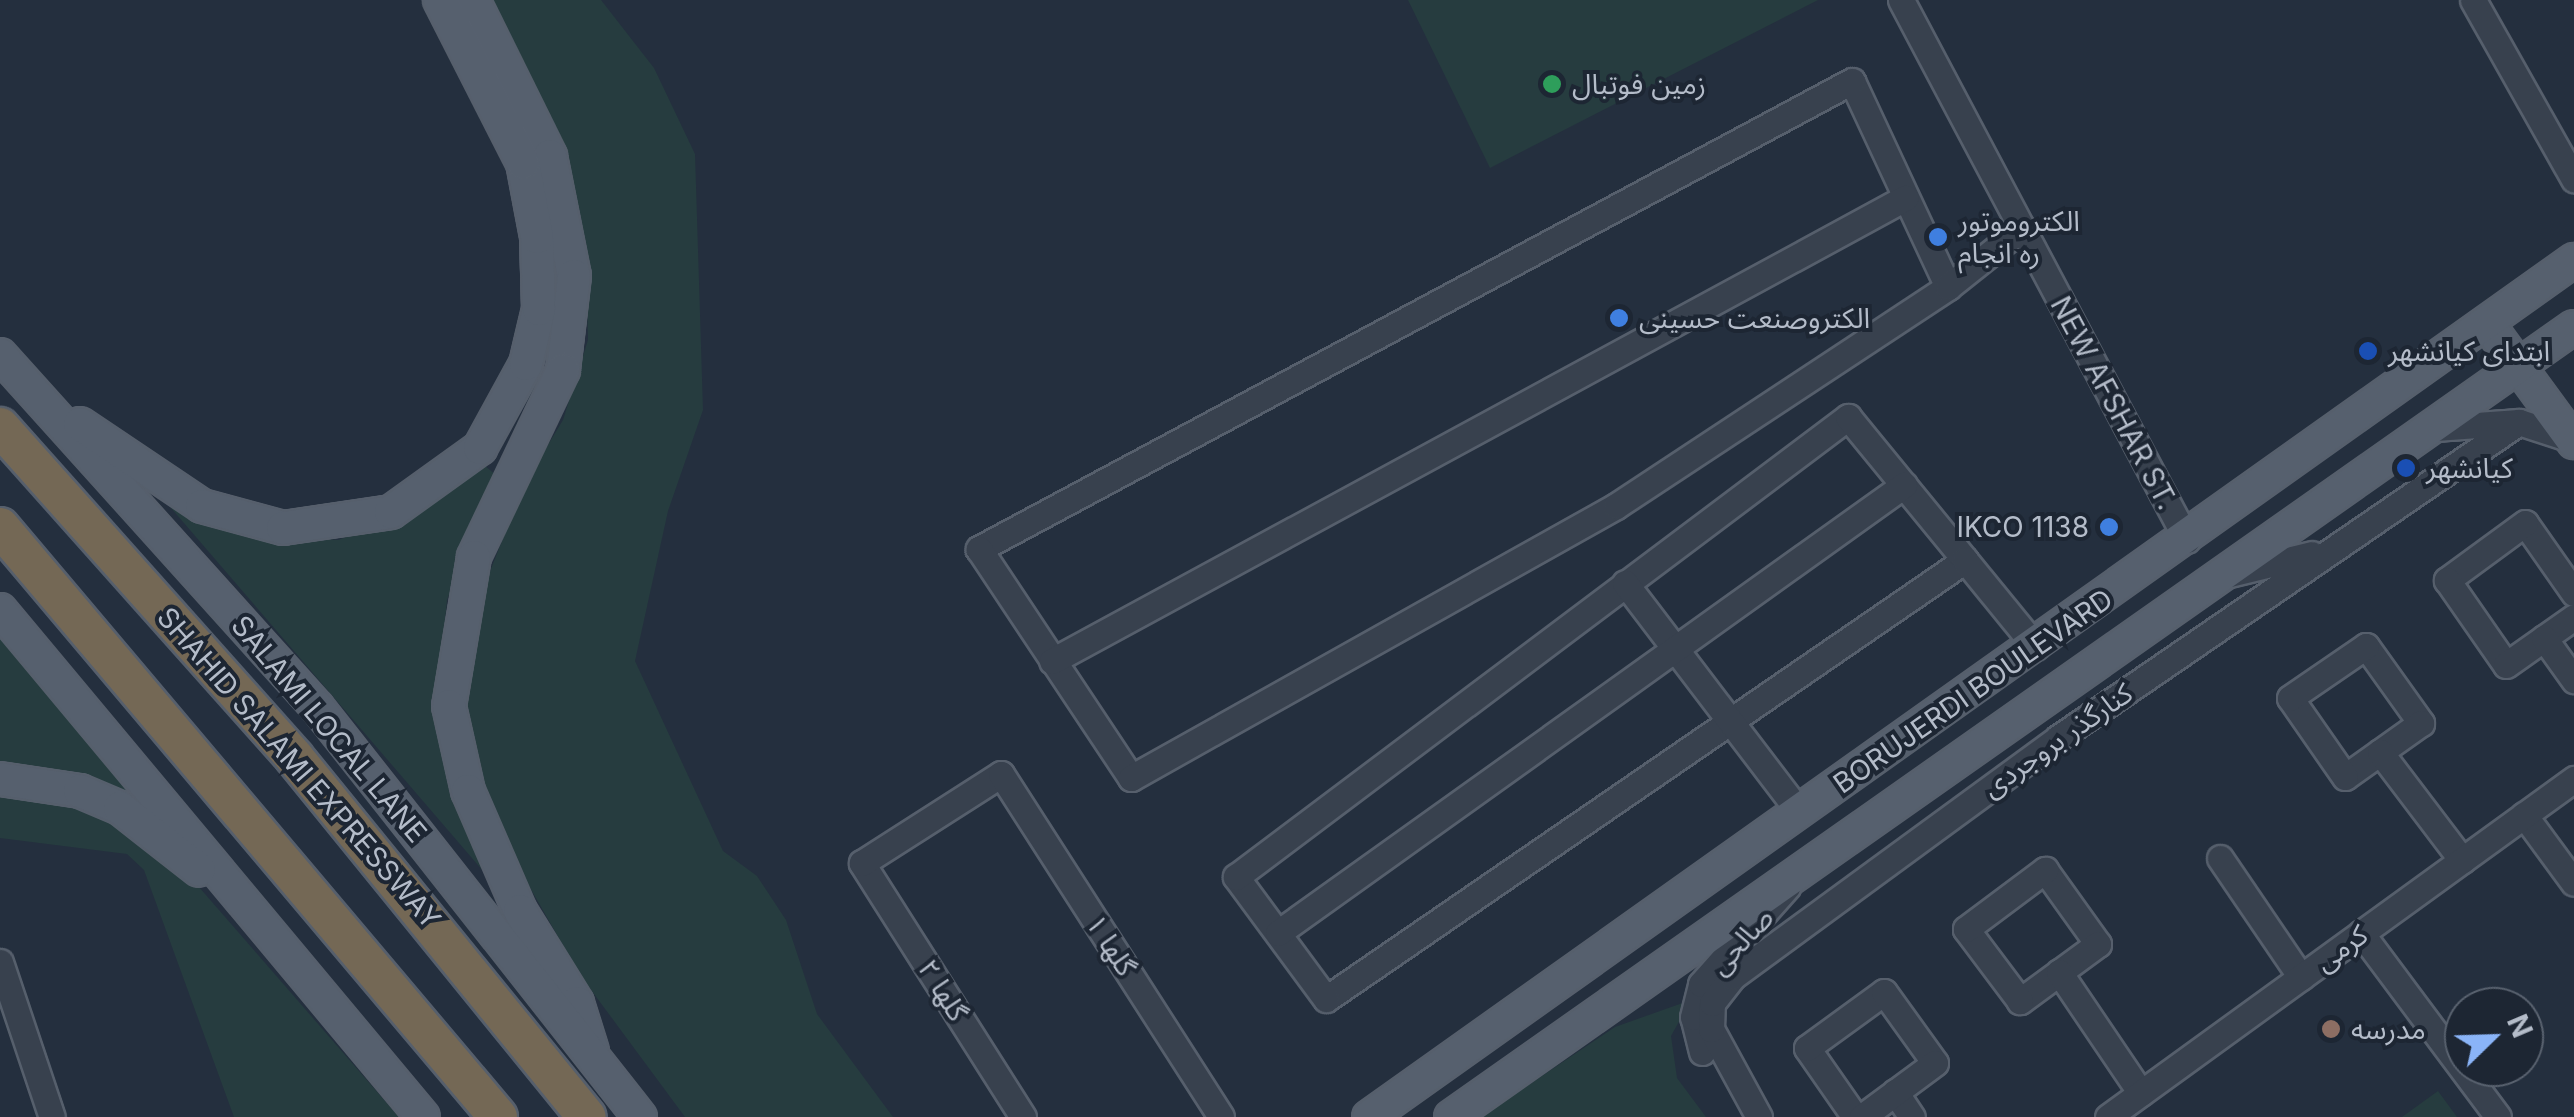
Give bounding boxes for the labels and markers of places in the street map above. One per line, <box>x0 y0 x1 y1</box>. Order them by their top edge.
place label: زمین فوتبال <box>1572 67 1706 101</box>
marker: زمین فوتبال <box>1541 73 1563 95</box>
place label: الکتروموتور ره انجام <box>1958 204 2080 270</box>
marker: الکتروموتور ره انجام <box>1927 226 1949 248</box>
place label: الکتروصنعت حسینی <box>1639 301 1870 335</box>
marker: الکتروصنعت حسینی <box>1608 307 1630 329</box>
place label: ابتدای کیانشهر <box>2388 334 2550 368</box>
marker: ابتدای کیانشهر <box>2357 340 2379 362</box>
place label: کیانشهر <box>2426 451 2513 485</box>
marker: کیانشهر <box>2395 457 2417 479</box>
place label: IKCO 1138 <box>1956 510 2089 544</box>
marker: IKCO 1138 <box>2098 516 2120 538</box>
place label: مدرسه <box>2351 1012 2426 1046</box>
marker: مدرسه <box>2320 1018 2342 1040</box>

